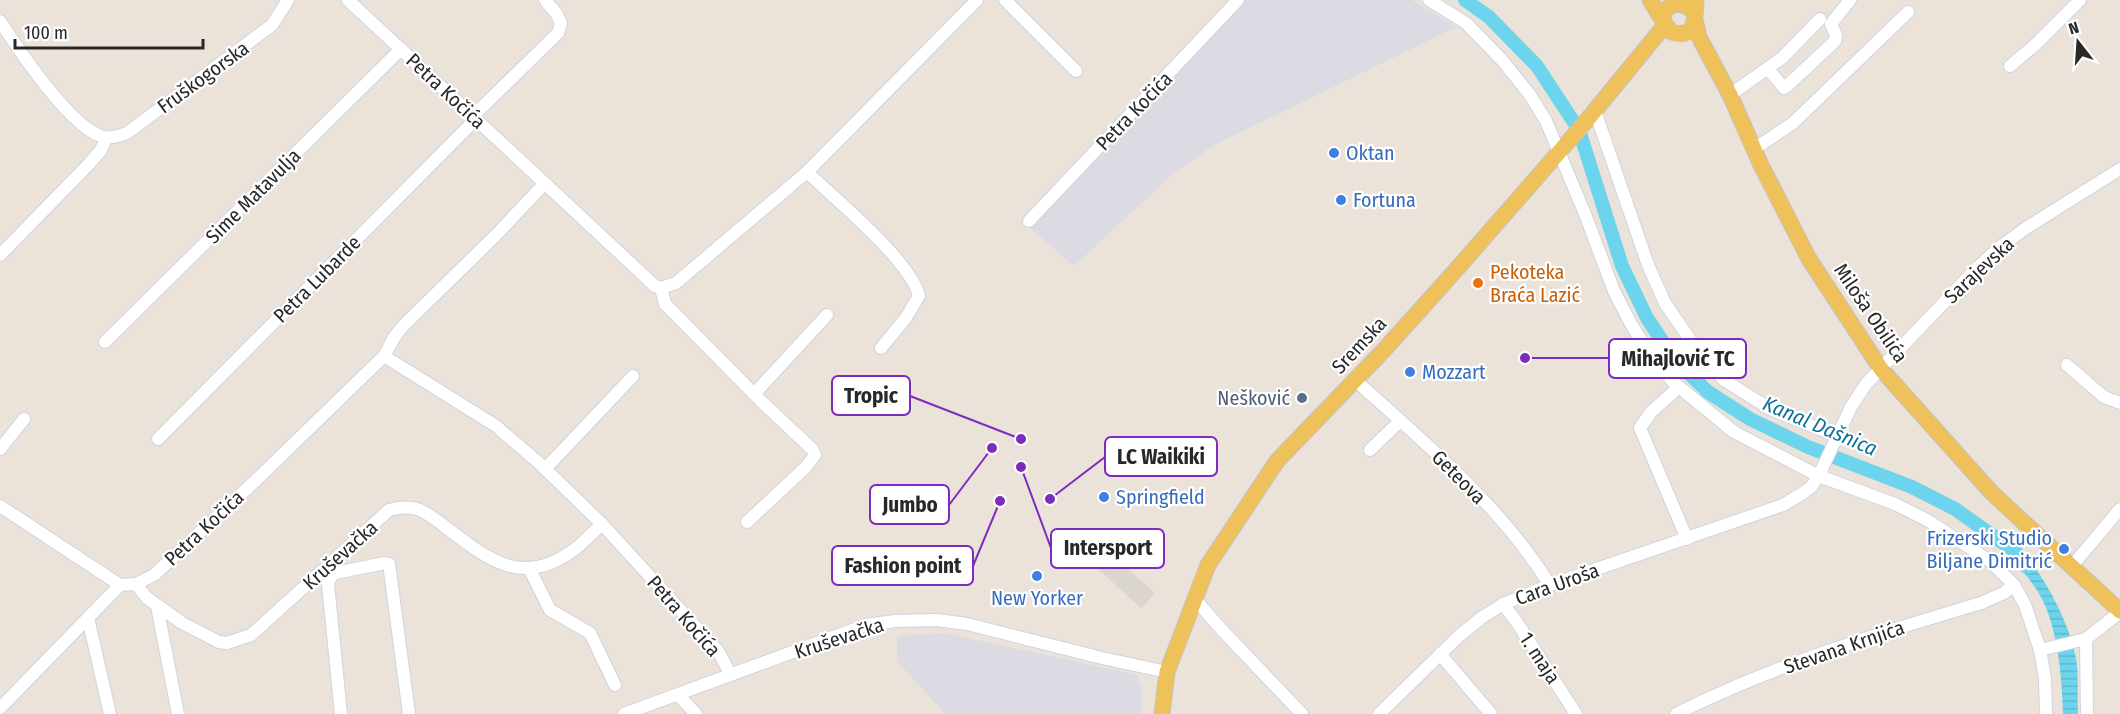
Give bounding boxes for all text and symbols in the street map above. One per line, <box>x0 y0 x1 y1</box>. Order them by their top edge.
scale bar <box>15 12 202 50</box>
north arrow <box>2048 12 2108 72</box>
text: N <box>2066 18 2081 39</box>
text: 100 m <box>24 22 68 44</box>
street label: Fruškogorska <box>153 36 253 118</box>
street label: Petra Kočića <box>401 48 491 134</box>
street label: Petra Kočića <box>1091 67 1177 155</box>
place label: Oktan <box>1346 141 1395 165</box>
street label: Sime Matavulja <box>201 144 305 248</box>
marker: Oktan <box>1327 146 1341 160</box>
place label: Fortuna <box>1353 188 1416 212</box>
marker: Fortuna <box>1334 193 1348 207</box>
street label: Petra Lubarde <box>268 230 366 328</box>
street label: Sarajevska <box>1939 232 2019 308</box>
street label: Miloša Obilića <box>1829 259 1913 367</box>
place label: Pekoteka Braća Lazić <box>1490 260 1580 307</box>
marker: Pekoteka Braća Lazić <box>1471 276 1485 290</box>
street label: Sremska <box>1327 312 1391 378</box>
callout: Mihajlović TC <box>1609 339 1746 378</box>
text: Mihajlović TC <box>1621 346 1735 372</box>
place label: Mozzart <box>1422 360 1486 384</box>
marker: Mozzart <box>1403 365 1417 379</box>
callout: Tropic <box>832 376 910 415</box>
text: Tropic <box>844 383 899 409</box>
place label: Nešković <box>1217 386 1290 410</box>
water label: Kanal Dašnica <box>1759 390 1881 462</box>
marker: Nešković <box>1295 391 1309 405</box>
callout: LC Waikiki <box>1105 437 1217 476</box>
text: LC Waikiki <box>1117 444 1205 470</box>
street label: Geteova <box>1427 445 1491 509</box>
street label: Petra Kočića <box>159 485 249 571</box>
callout: Jumbo <box>870 485 949 524</box>
place label: Springfield <box>1116 485 1205 509</box>
marker: Springfield <box>1097 490 1111 504</box>
text: Jumbo <box>881 492 938 518</box>
street label: Kruševačka <box>298 515 382 595</box>
place label: Frizerski Studio Biljane Dimitrić <box>1927 526 2052 573</box>
callout: Intersport <box>1051 529 1164 568</box>
text: Intersport <box>1064 535 1153 561</box>
marker: Frizerski Studio Biljane Dimitrić <box>2057 542 2071 556</box>
callout: Fashion point <box>832 546 973 585</box>
text: Fashion point <box>844 553 962 579</box>
street label: Cara Uroša <box>1512 558 1602 610</box>
marker: New Yorker <box>1030 569 1044 583</box>
street label: Petra Kočića <box>642 570 726 662</box>
place label: New Yorker <box>991 586 1083 610</box>
street label: Kruševačka <box>791 612 887 664</box>
street label: Stevana Krnjića <box>1781 615 1907 679</box>
street label: 1. maja <box>1515 628 1565 688</box>

